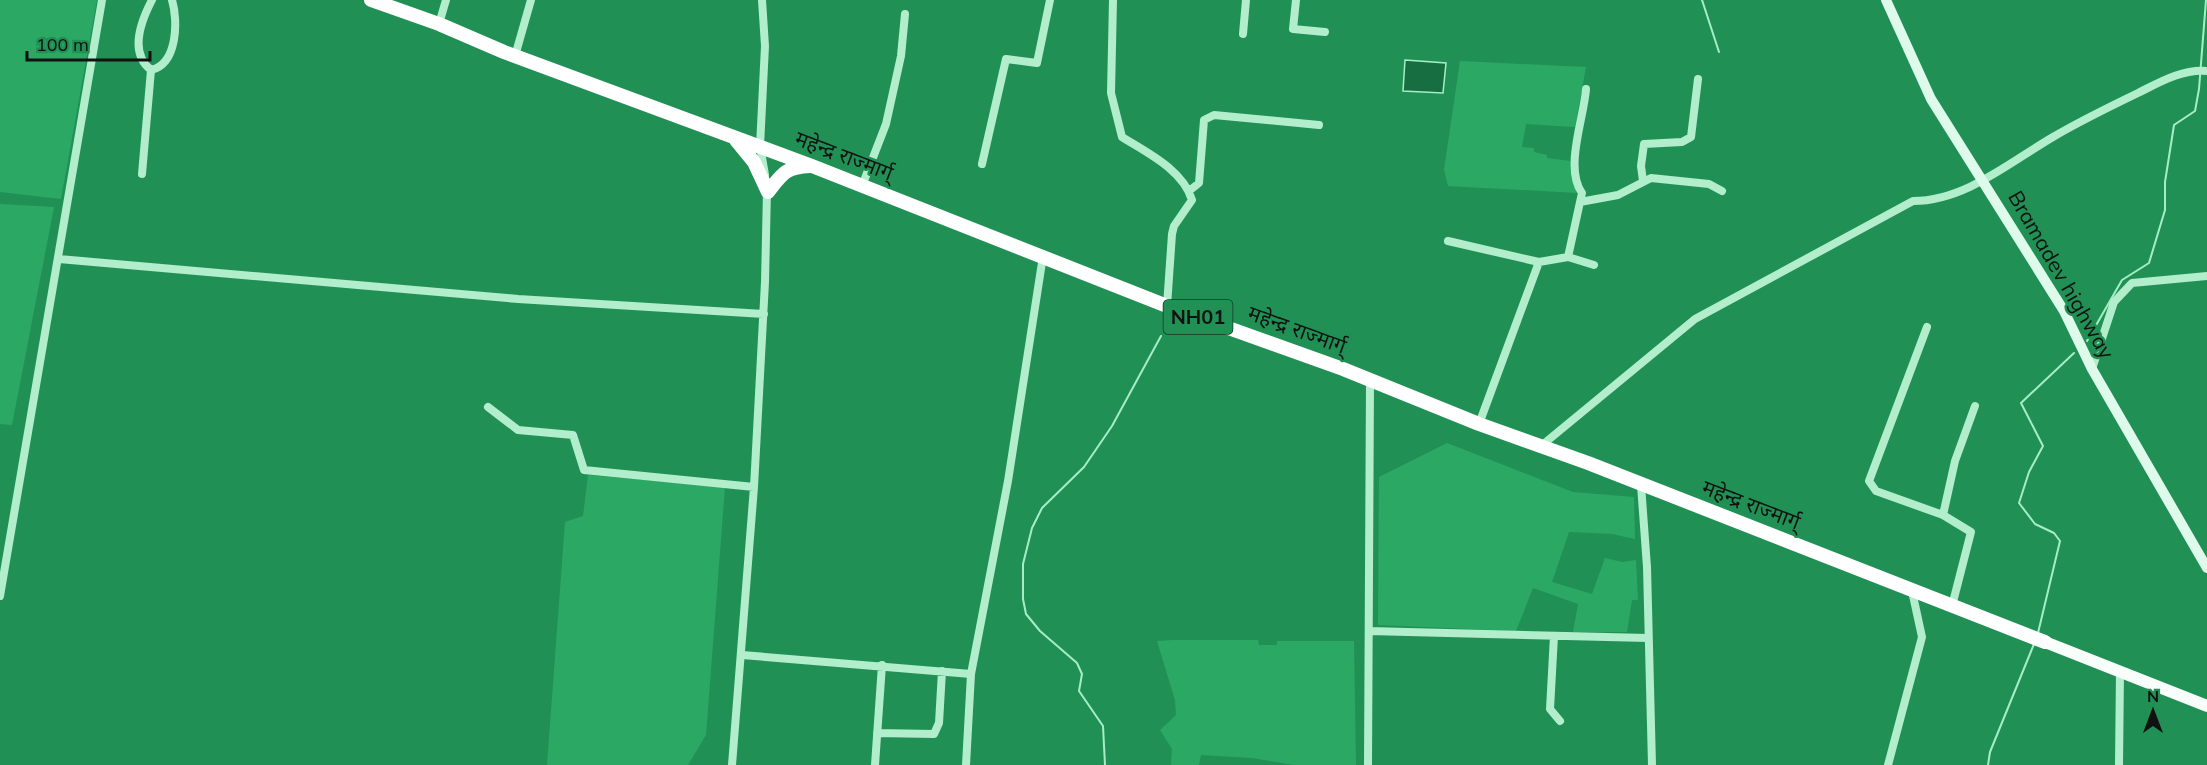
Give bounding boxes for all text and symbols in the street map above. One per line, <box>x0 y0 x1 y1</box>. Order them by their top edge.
scale bar <box>27 24 150 62</box>
text: 100 m <box>36 33 89 56</box>
street label: महेन्द्र राज्मार्ग् <box>791 125 900 188</box>
street label: Bramadev highway <box>2003 186 2121 363</box>
street label: महेन्द्र राज्मार्ग् <box>1244 299 1353 361</box>
road number: NH01 <box>1164 300 1232 334</box>
street label: महेन्द्र राज्मार्ग् <box>1698 474 1807 537</box>
north arrow <box>2123 681 2183 741</box>
text: N <box>2147 686 2159 706</box>

